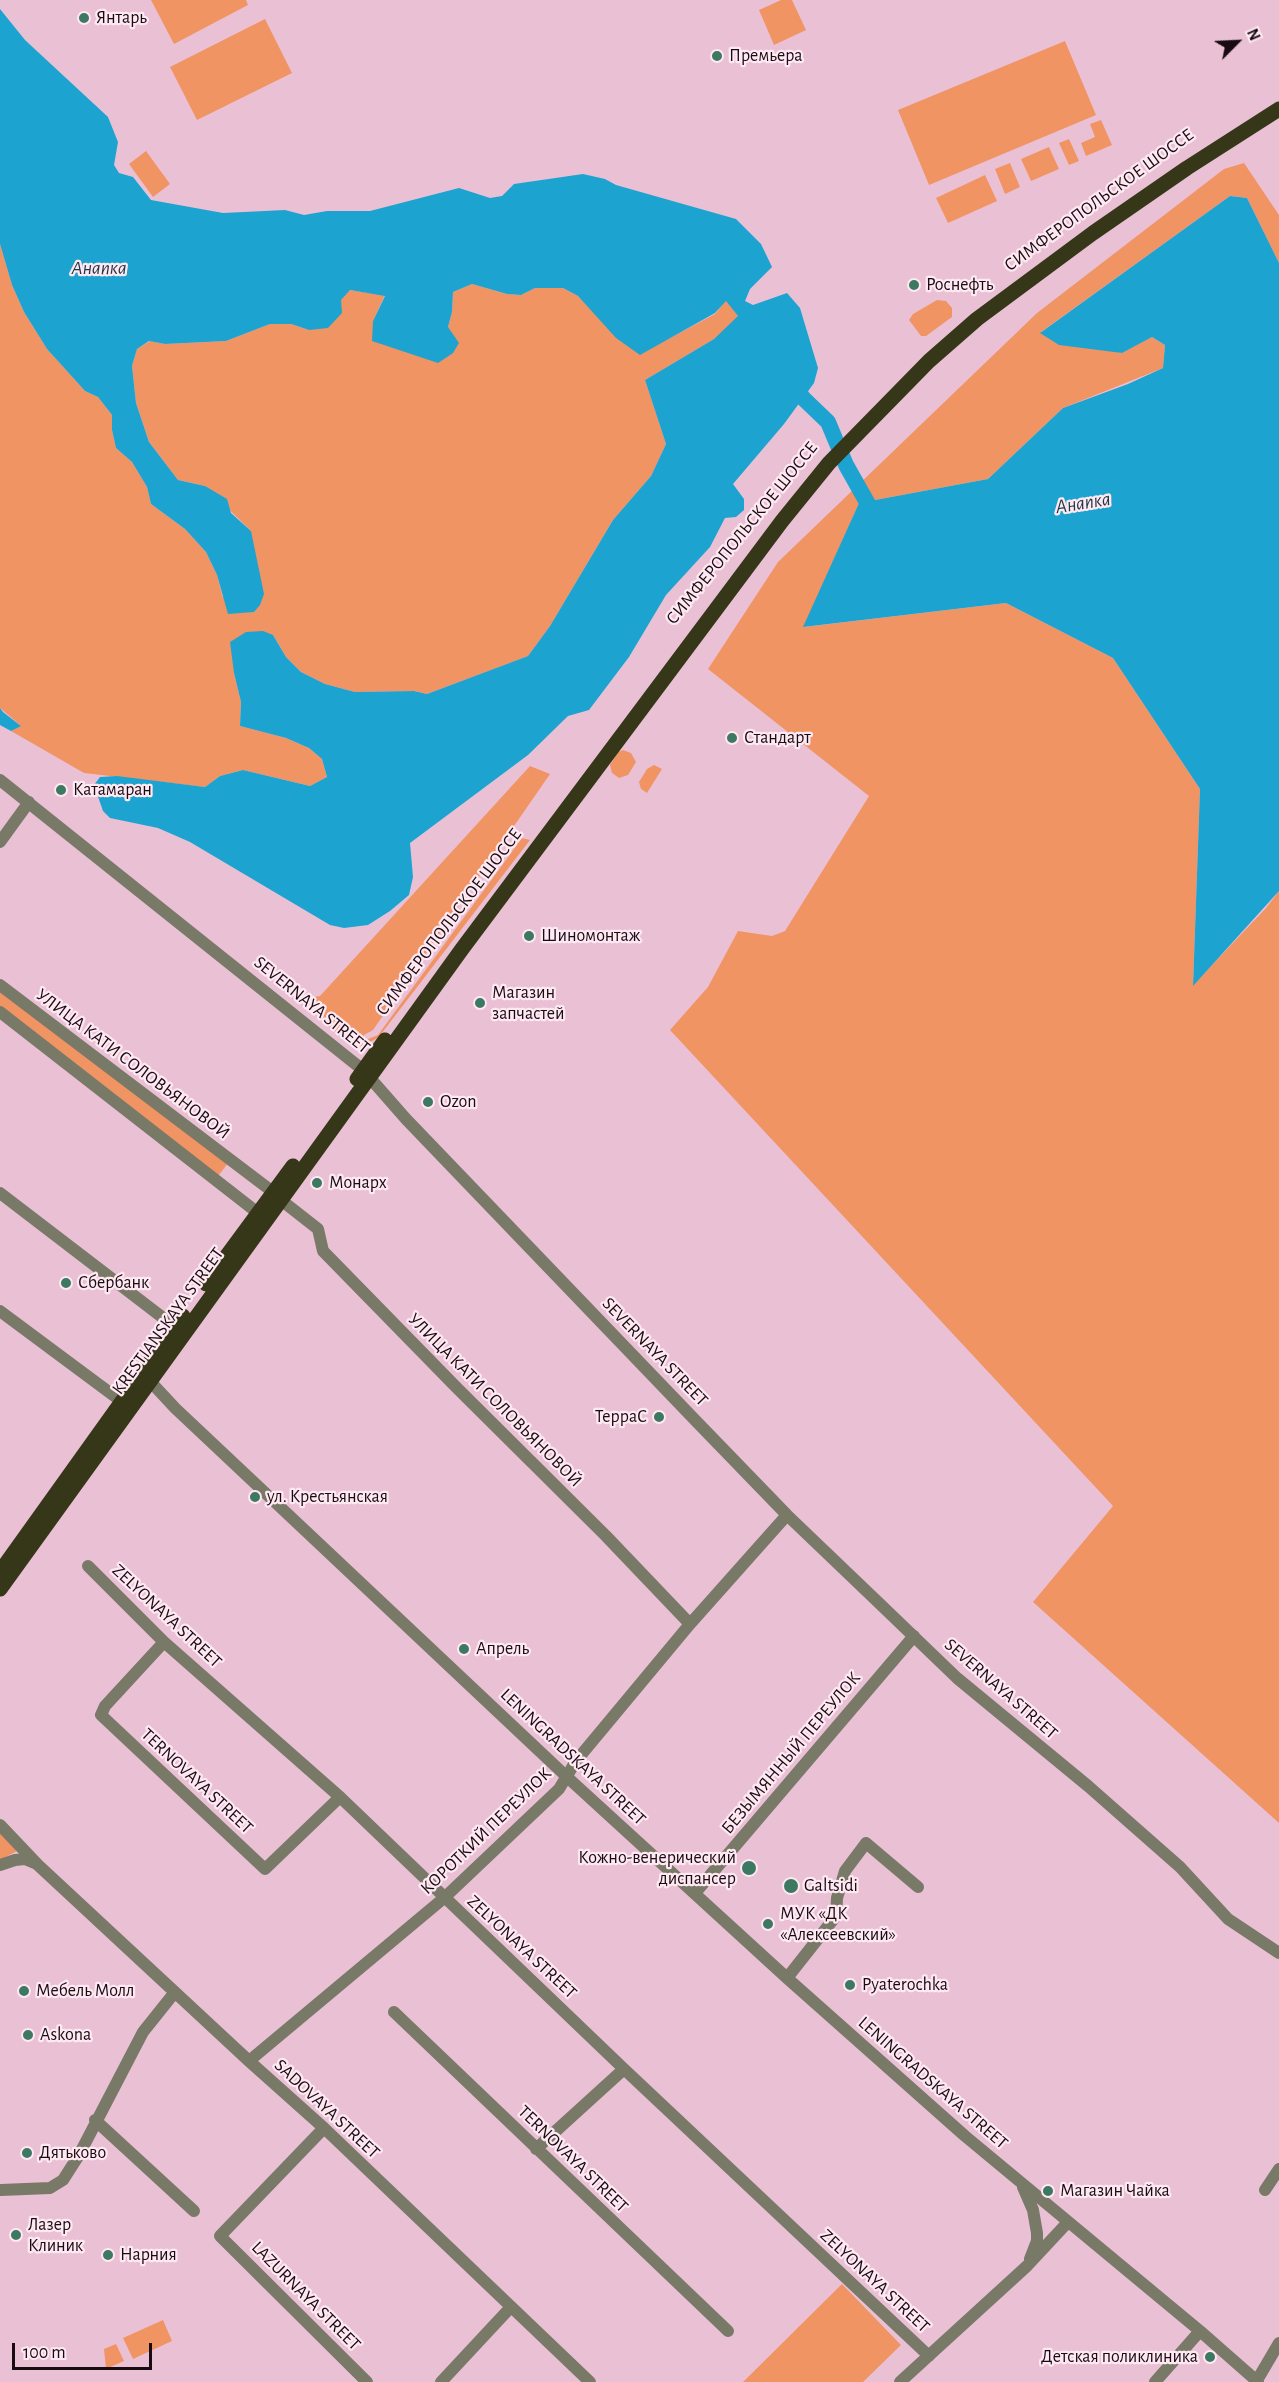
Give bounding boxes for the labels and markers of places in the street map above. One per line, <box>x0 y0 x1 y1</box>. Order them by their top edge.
place label: Янтарь <box>96 7 147 29</box>
marker: Янтарь <box>77 11 91 25</box>
place label: Премьера <box>729 45 803 67</box>
marker: Премьера <box>710 49 724 63</box>
place label: Роснефть <box>926 274 993 296</box>
marker: Роснефть <box>907 278 921 292</box>
place label: Стандарт <box>744 727 811 749</box>
marker: Стандарт <box>725 731 739 745</box>
place label: Катамаран <box>73 779 152 801</box>
marker: Катамаран <box>54 783 68 797</box>
place label: Шиномонтаж <box>541 925 640 947</box>
marker: Шиномонтаж <box>522 929 536 943</box>
place label: Магазин запчастей <box>492 982 565 1024</box>
marker: Магазин запчастей <box>473 996 487 1010</box>
place label: Ozon <box>440 1091 477 1113</box>
marker: Ozon <box>421 1095 435 1109</box>
place label: Монарх <box>329 1172 387 1194</box>
marker: Монарх <box>310 1176 324 1190</box>
place label: Сбербанк <box>78 1272 149 1294</box>
marker: Сбербанк <box>59 1276 73 1290</box>
place label: ТерраС <box>595 1406 647 1428</box>
marker: ТерраС <box>652 1410 666 1424</box>
place label: ул. Крестьянская <box>267 1486 388 1508</box>
marker: ул. Крестьянская <box>248 1490 262 1504</box>
place label: Апрель <box>476 1638 529 1660</box>
marker: Апрель <box>457 1642 471 1656</box>
place label: Кожно-венерический диспансер <box>578 1847 736 1890</box>
marker: Кожно-венерический диспансер <box>740 1859 758 1877</box>
place label: Galtsidi <box>804 1875 858 1897</box>
marker: Galtsidi <box>782 1877 800 1895</box>
place label: МУК «ДК «Алексеевский» <box>780 1903 896 1946</box>
marker: МУК «ДК «Алексеевский» <box>761 1917 775 1931</box>
place label: Pyaterochka <box>862 1974 948 1996</box>
marker: Pyaterochka <box>843 1978 857 1992</box>
place label: Мебель Молл <box>36 1980 135 2002</box>
marker: Мебель Молл <box>17 1984 31 1998</box>
place label: Askona <box>40 2024 91 2046</box>
marker: Askona <box>21 2028 35 2042</box>
place label: Дятьково <box>39 2142 106 2164</box>
marker: Дятьково <box>20 2146 34 2160</box>
place label: Магазин Чайка <box>1060 2180 1170 2202</box>
marker: Магазин Чайка <box>1041 2184 1055 2198</box>
place label: Лазер Клиник <box>28 2214 83 2256</box>
marker: Лазер Клиник <box>9 2228 23 2242</box>
place label: Нарния <box>120 2244 177 2266</box>
marker: Нарния <box>101 2248 115 2262</box>
place label: Детская поликлиника <box>1041 2346 1198 2368</box>
marker: Детская поликлиника <box>1203 2350 1217 2364</box>

